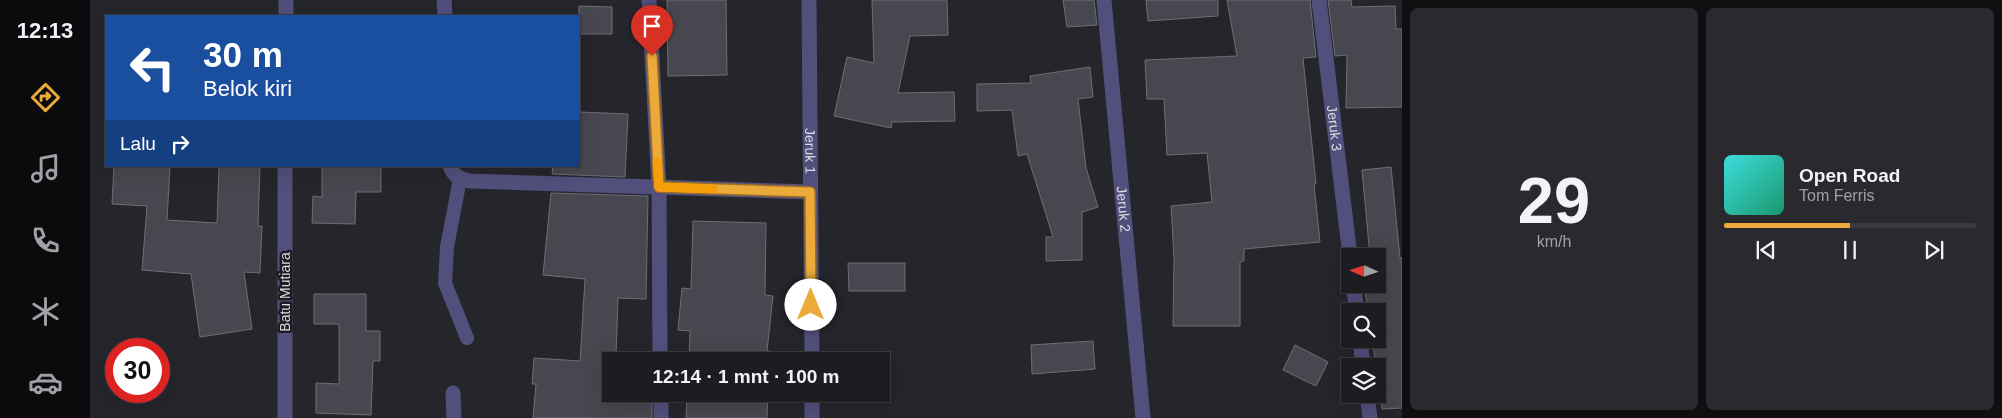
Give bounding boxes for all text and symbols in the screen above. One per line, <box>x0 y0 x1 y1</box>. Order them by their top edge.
pin <box>631 5 673 56</box>
icon: arrive <box>638 12 666 40</box>
text: 12:13 <box>17 18 73 43</box>
icon: left <box>120 35 185 100</box>
text: 30 m <box>203 35 283 74</box>
text: Belok kiri <box>203 76 292 101</box>
icon: directions <box>28 80 63 115</box>
street label: Jeruk 3 <box>1324 104 1345 152</box>
street label: Jeruk 1 <box>802 128 818 174</box>
icon: right <box>166 130 194 158</box>
text: Lalu <box>120 133 156 154</box>
icon: music <box>28 151 63 186</box>
text: 29 <box>1518 164 1590 237</box>
text: Open Road <box>1799 165 1900 186</box>
street label: Jeruk 2 <box>1113 185 1134 233</box>
text: Tom Ferris <box>1799 187 1875 204</box>
icon: phone <box>28 223 63 258</box>
text: km/h <box>1537 233 1571 250</box>
icon: previous <box>1752 236 1780 264</box>
icon: pause <box>1836 236 1864 264</box>
icon: next <box>1920 236 1948 264</box>
north arrow <box>1341 248 1386 292</box>
map controls <box>1341 248 1386 403</box>
street label: Batu Mutiara <box>277 252 293 332</box>
position arrow <box>784 278 836 330</box>
icon: climate <box>28 294 63 329</box>
button: search <box>1341 303 1386 348</box>
speed limit sign: 30 <box>105 338 170 403</box>
button: layers <box>1341 358 1386 403</box>
icon: car <box>28 365 63 400</box>
text: 12:14 · 1 mnt · 100 m <box>653 366 839 387</box>

